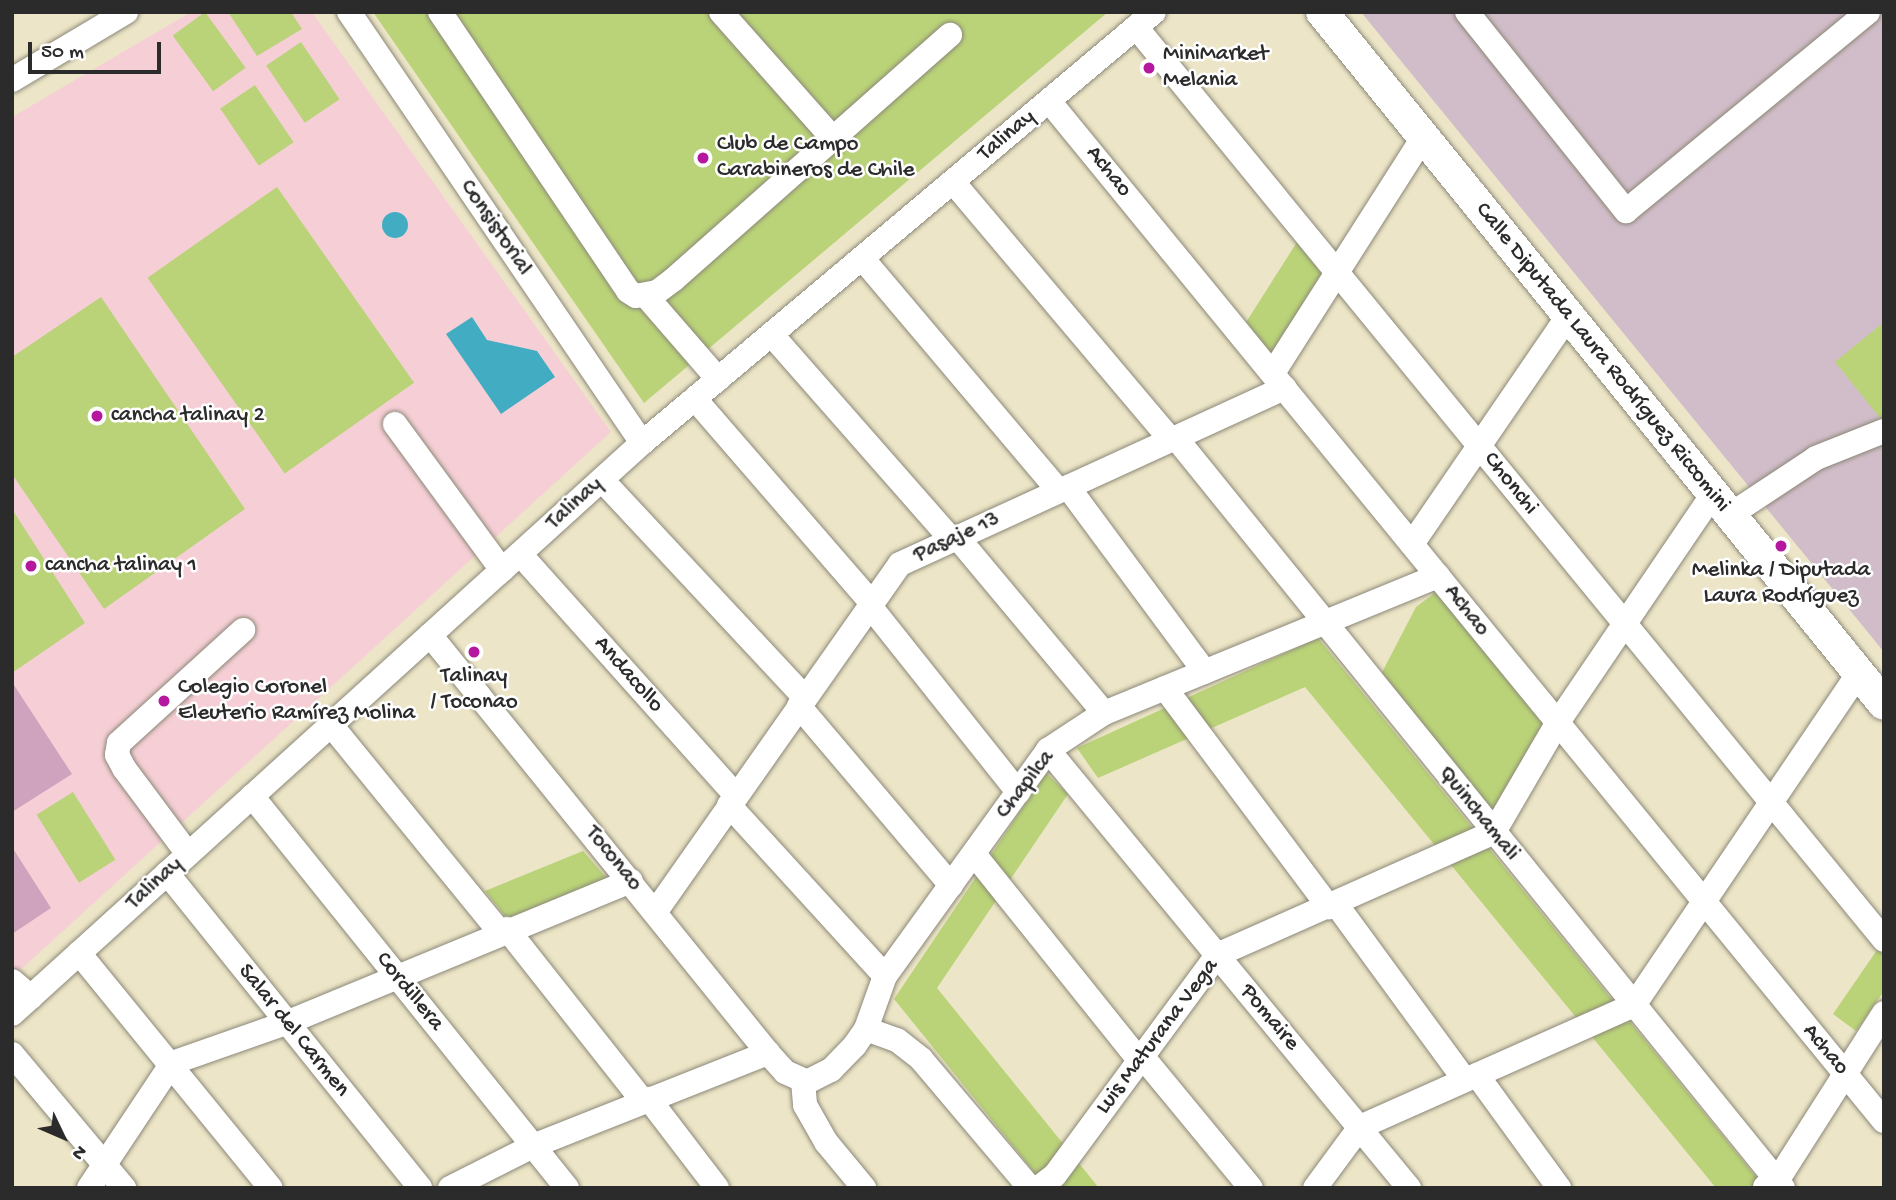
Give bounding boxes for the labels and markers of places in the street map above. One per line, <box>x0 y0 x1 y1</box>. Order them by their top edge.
place label: MiniMarket Melania <box>1163 41 1268 95</box>
marker: MiniMarket Melania <box>1141 60 1157 76</box>
place label: Club de Campo Carabineros de Chile <box>717 131 915 185</box>
marker: Club de Campo Carabineros de Chile <box>695 150 711 166</box>
place label: cancha talinay 2 <box>111 402 265 430</box>
marker: cancha talinay 2 <box>89 408 105 424</box>
marker: Melinka / Diputada Laura Rodríguez <box>1773 538 1789 554</box>
place label: cancha talinay 1 <box>45 552 197 580</box>
place label: Melinka / Diputada Laura Rodríguez <box>1692 557 1870 611</box>
marker: cancha talinay 1 <box>23 558 39 574</box>
marker: Talinay / Toconao <box>466 644 482 660</box>
place label: Talinay / Toconao <box>430 663 518 717</box>
place label: Colegio Coronel Eleuterio Ramírez Molina <box>178 674 415 728</box>
marker: Colegio Coronel Eleuterio Ramírez Molina <box>156 693 172 709</box>

